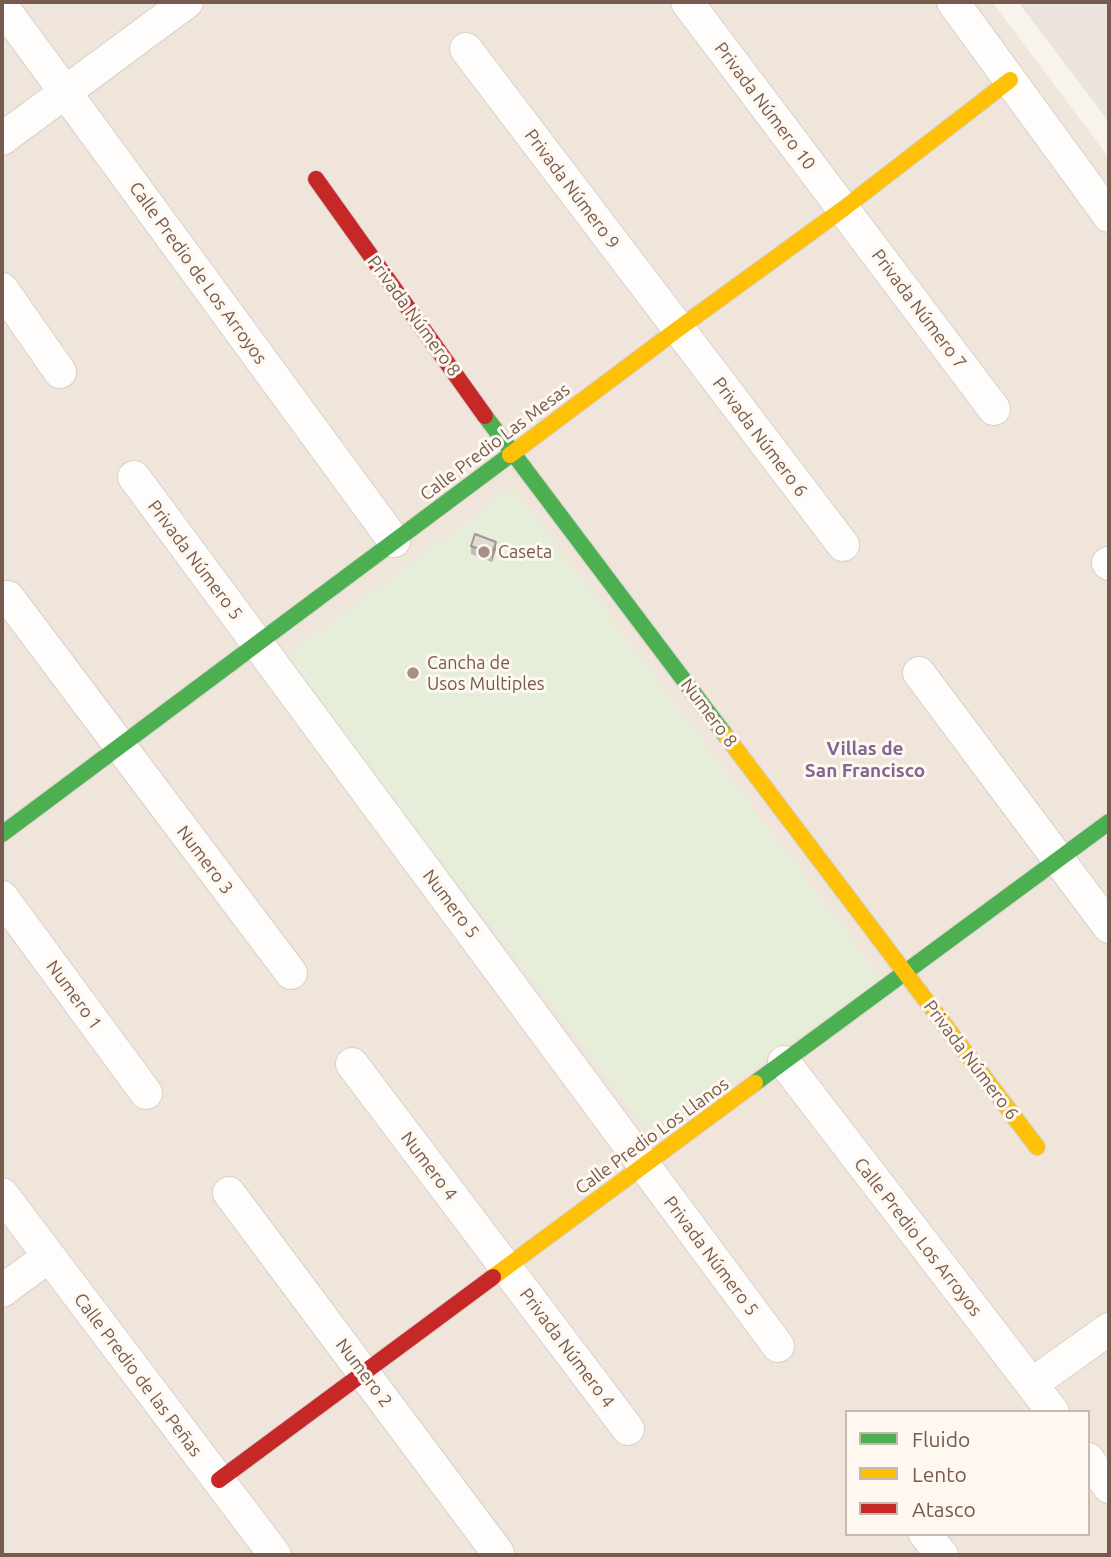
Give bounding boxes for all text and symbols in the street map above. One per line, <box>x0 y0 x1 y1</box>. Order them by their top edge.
street label: Privada Número 10 <box>710 38 820 174</box>
street label: Privada Número 9 <box>520 125 624 253</box>
street label: Calle Predio de Los Arroyos <box>125 178 271 368</box>
street label: Privada Número 7 <box>867 245 971 373</box>
street label: Privada Número 8 <box>363 251 465 381</box>
street label: Privada Número 6 <box>708 373 812 501</box>
street label: Calle Predio Las Mesas <box>416 379 574 505</box>
street label: Privada Número 5 <box>143 496 247 624</box>
place label: Caseta <box>498 541 552 563</box>
marker: Caseta <box>476 544 492 560</box>
place label: Cancha de Usos Multiples <box>427 652 545 694</box>
marker: Cancha de Usos Multiples <box>405 665 421 681</box>
street label: Numero 8 <box>676 674 742 752</box>
district label: Villas de San Francisco <box>805 738 925 782</box>
street label: Numero 3 <box>172 821 238 899</box>
street label: Numero 5 <box>418 865 484 943</box>
street label: Numero 1 <box>42 956 106 1034</box>
street label: Privada Número 6 <box>919 996 1023 1124</box>
street label: Calle Predio Los Llanos <box>571 1073 733 1199</box>
street label: Numero 4 <box>396 1127 462 1205</box>
street label: Calle Predio Los Arroyos <box>849 1153 987 1321</box>
street label: Privada Número 5 <box>659 1192 763 1320</box>
street label: Privada Número 4 <box>515 1284 619 1412</box>
street label: Calle Predio de las Peñas <box>69 1289 207 1461</box>
street label: Numero 2 <box>331 1334 397 1412</box>
legend <box>845 1410 1090 1536</box>
text: Fluido <box>912 1427 970 1451</box>
text: Lento <box>912 1462 967 1486</box>
text: Atasco <box>912 1497 976 1521</box>

